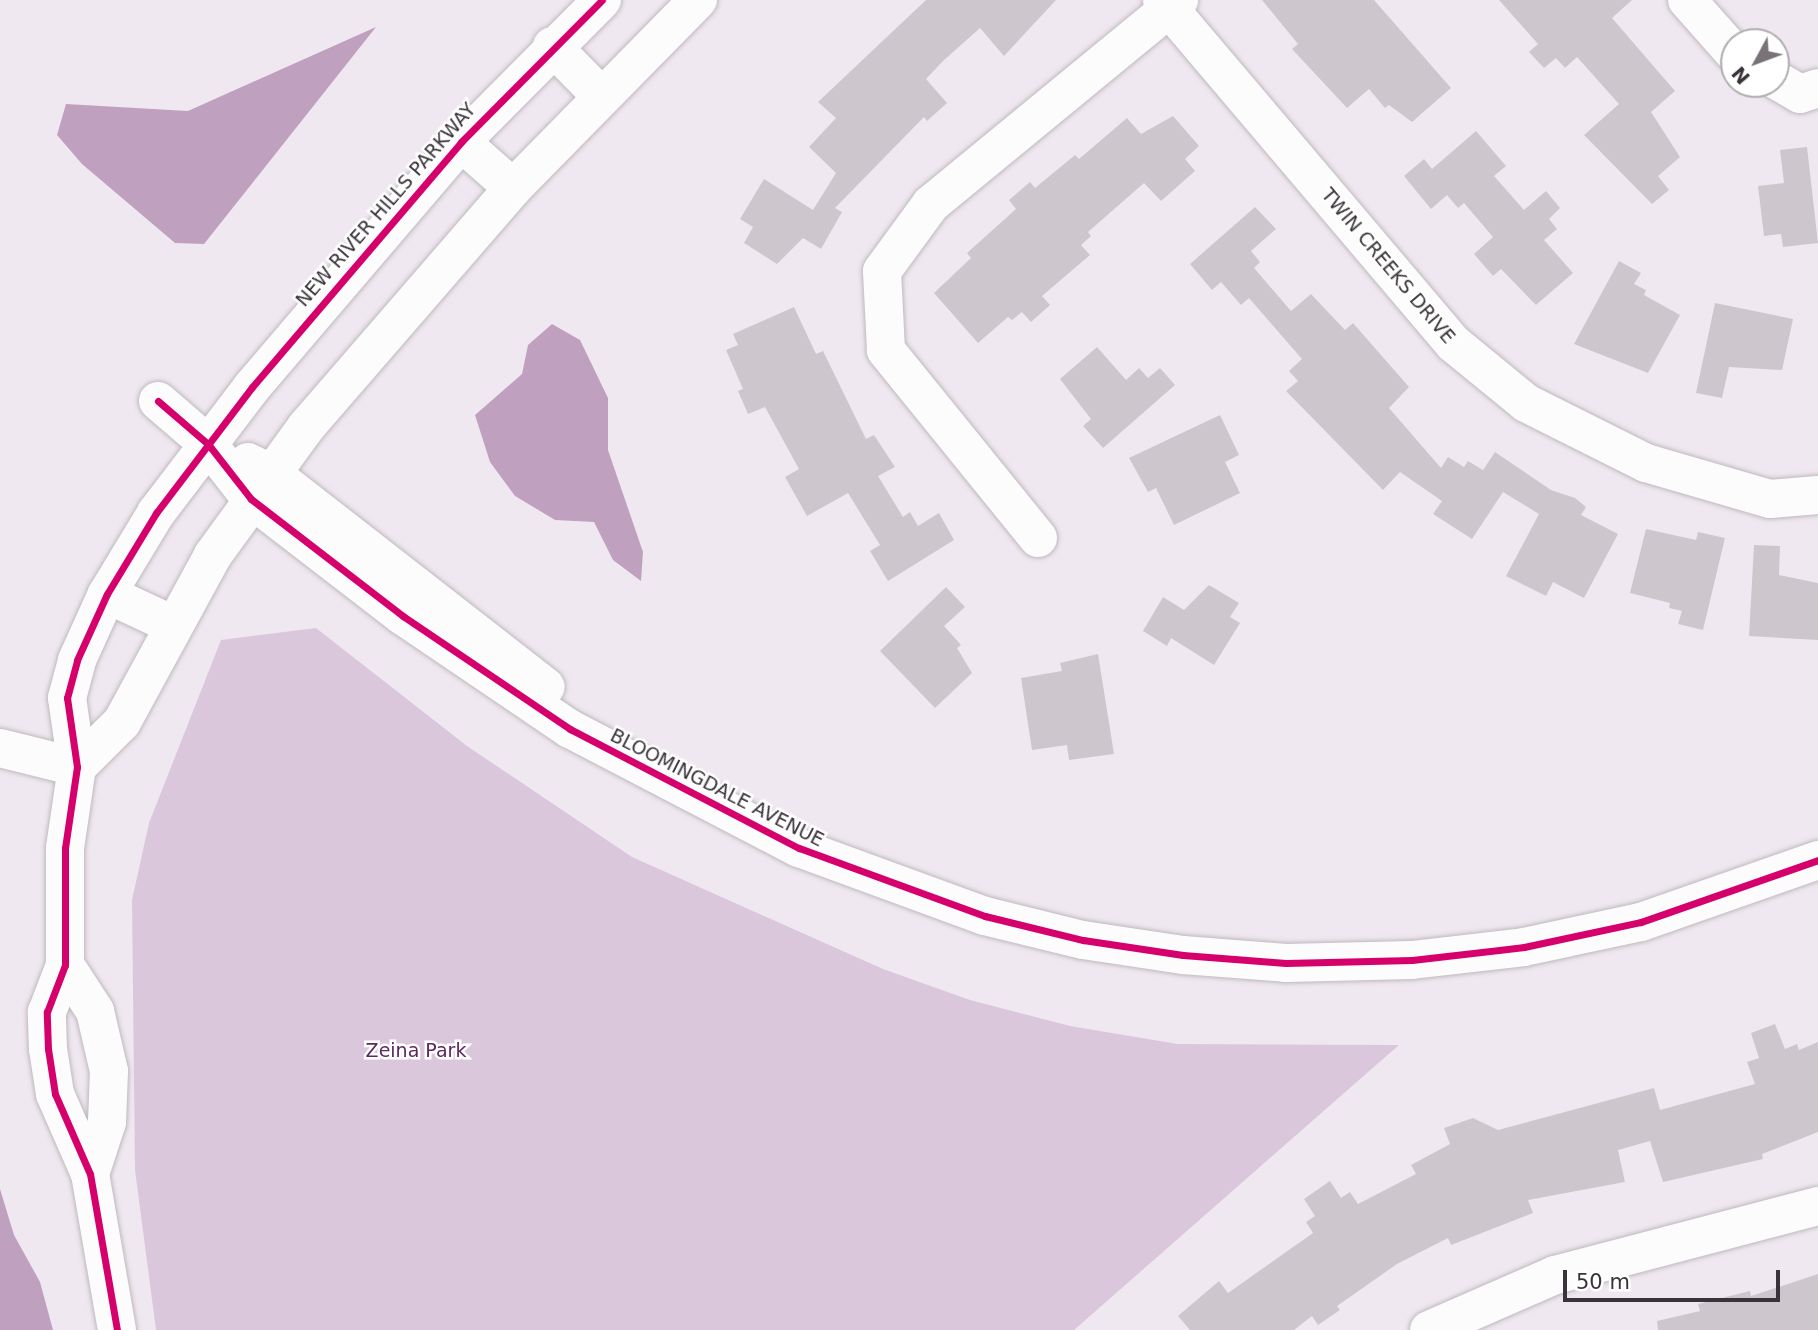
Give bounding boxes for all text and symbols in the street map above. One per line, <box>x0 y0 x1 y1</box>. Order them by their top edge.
north arrow <box>1720 28 1790 98</box>
text: N <box>1727 62 1754 89</box>
street label: NEW RIVER HILLS PARKWAY <box>291 99 481 311</box>
street label: TWIN CREEKS DRIVE <box>1316 184 1460 348</box>
street label: BLOOMINGDALE AVENUE <box>606 724 828 852</box>
park label: Zeina Park <box>366 1040 466 1062</box>
scale bar <box>1566 1256 1783 1300</box>
text: 50 m <box>1576 1270 1630 1294</box>

